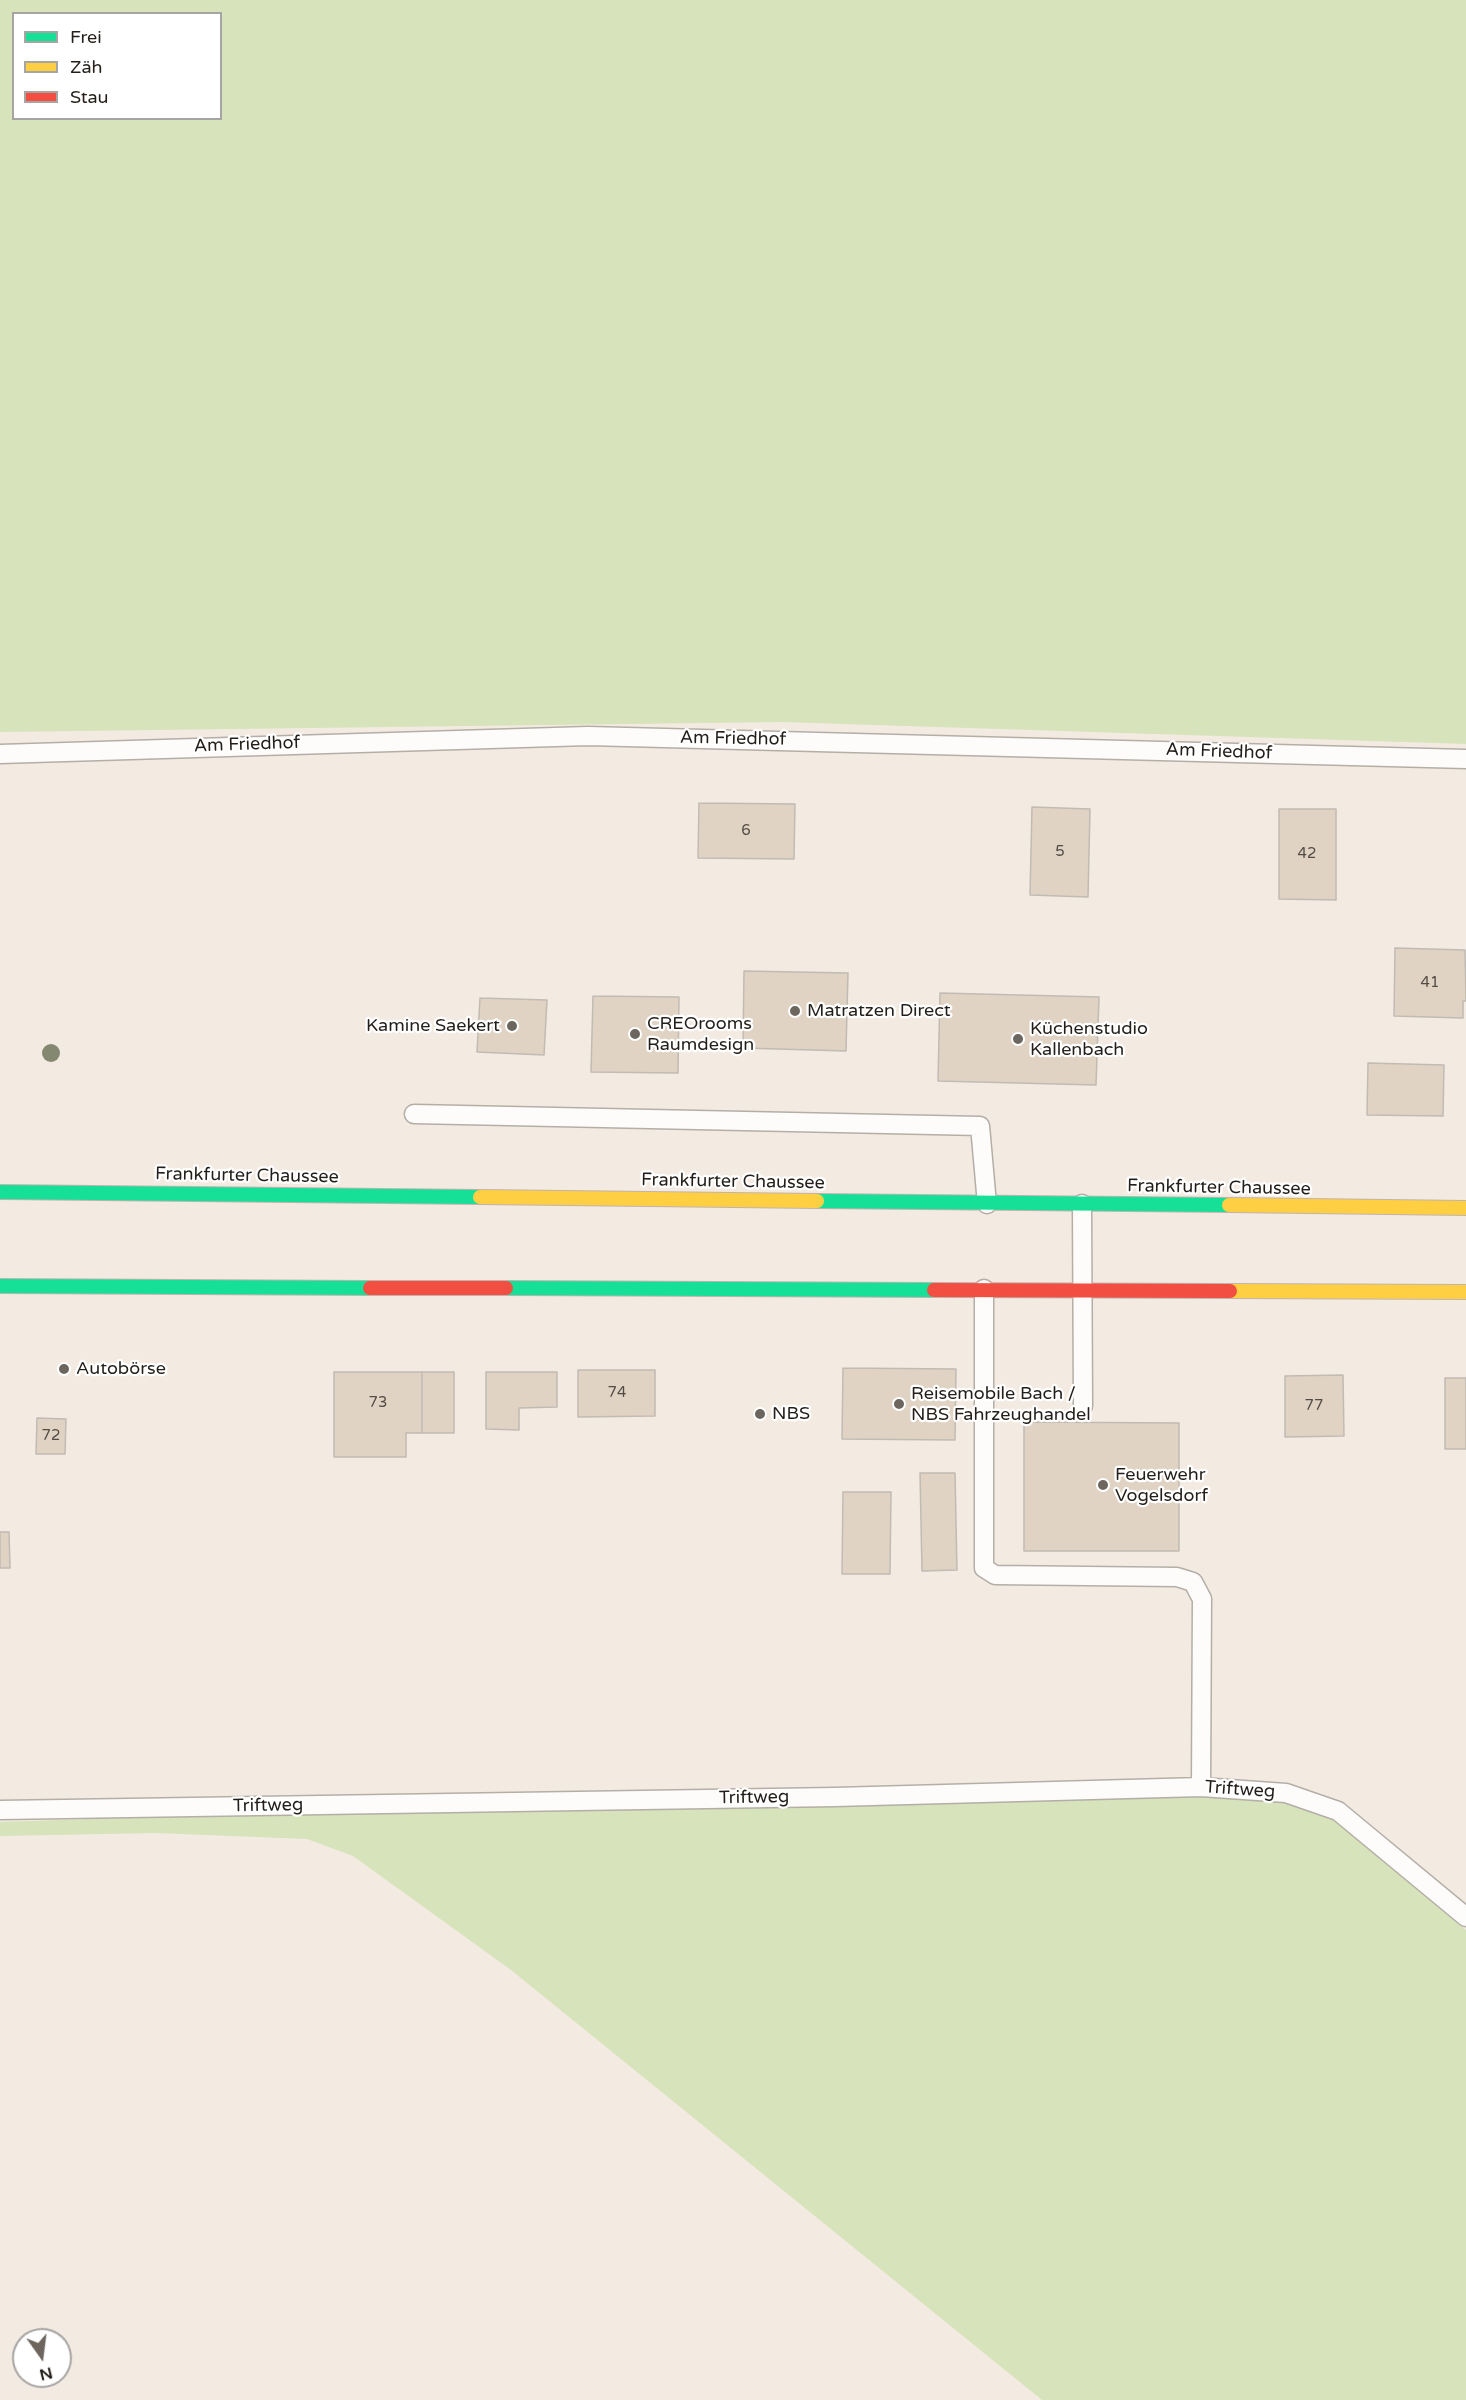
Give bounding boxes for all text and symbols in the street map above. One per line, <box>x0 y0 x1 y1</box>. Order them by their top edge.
legend <box>12 12 222 120</box>
text: Frei <box>70 26 102 48</box>
text: Zäh <box>70 56 103 78</box>
text: Stau <box>70 86 109 108</box>
street label: Am Friedhof <box>680 727 786 751</box>
street label: Am Friedhof <box>193 732 301 758</box>
street label: Am Friedhof <box>1165 739 1273 765</box>
house number: 6 <box>741 822 751 840</box>
house number: 5 <box>1055 843 1065 861</box>
house number: 42 <box>1298 845 1316 863</box>
house number: 41 <box>1421 974 1439 992</box>
place label: Matratzen Direct <box>807 1000 951 1022</box>
marker: Matratzen Direct <box>788 1004 802 1018</box>
place label: CREOrooms Raumdesign <box>647 1013 754 1056</box>
place label: Kamine Saekert <box>366 1015 500 1037</box>
place label: Küchenstudio Kallenbach <box>1030 1018 1148 1060</box>
marker: Kamine Saekert <box>505 1019 519 1033</box>
marker: CREOrooms Raumdesign <box>628 1027 642 1041</box>
marker: Küchenstudio Kallenbach <box>1011 1032 1025 1046</box>
street label: Frankfurter Chaussee <box>155 1164 339 1188</box>
street label: Frankfurter Chaussee <box>641 1170 825 1194</box>
street label: Frankfurter Chaussee <box>1127 1176 1311 1200</box>
place label: Autobörse <box>76 1358 166 1380</box>
marker: Autobörse <box>57 1362 71 1376</box>
place label: Reisemobile Bach / NBS Fahrzeughandel <box>911 1383 1091 1426</box>
house number: 74 <box>608 1384 626 1402</box>
house number: 73 <box>369 1394 387 1412</box>
marker: Reisemobile Bach / NBS Fahrzeughandel <box>892 1397 906 1411</box>
house number: 77 <box>1305 1397 1323 1415</box>
place label: NBS <box>772 1403 810 1425</box>
marker: NBS <box>753 1407 767 1421</box>
house number: 72 <box>42 1427 60 1445</box>
place label: Feuerwehr Vogelsdorf <box>1115 1464 1208 1506</box>
marker: Feuerwehr Vogelsdorf <box>1096 1478 1110 1492</box>
street label: Triftweg <box>1204 1777 1276 1803</box>
street label: Triftweg <box>719 1787 789 1809</box>
street label: Triftweg <box>233 1795 303 1817</box>
north arrow <box>12 2328 72 2388</box>
text: N <box>37 2362 55 2385</box>

